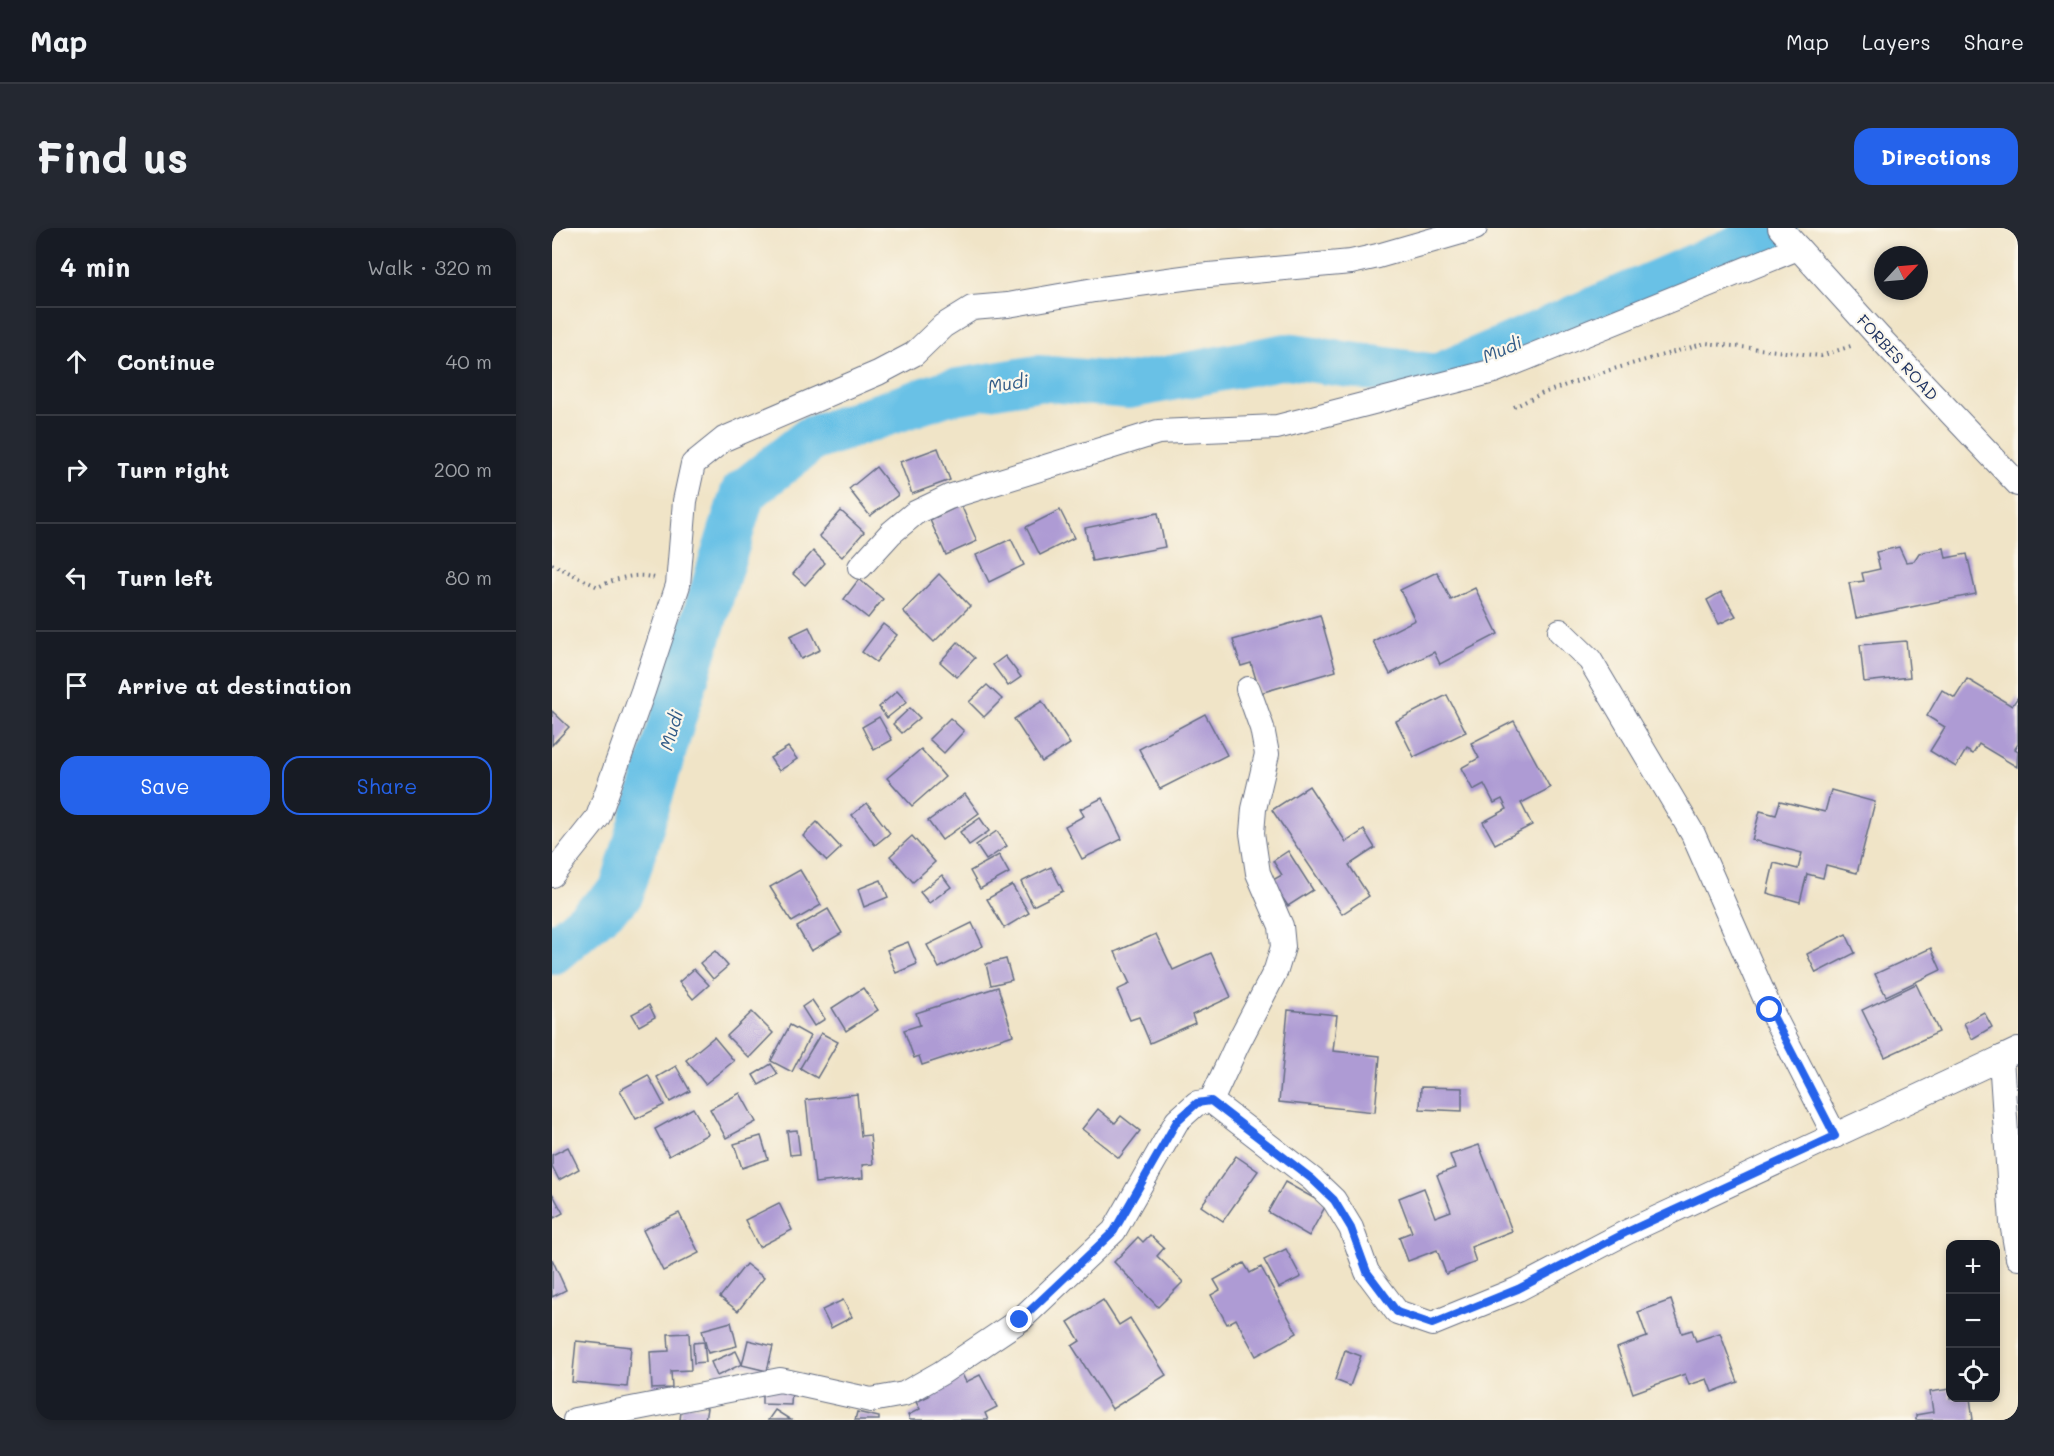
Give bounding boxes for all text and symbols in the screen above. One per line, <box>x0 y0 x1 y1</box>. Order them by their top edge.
text: Map <box>30 23 87 59</box>
text: Map <box>1786 28 1829 55</box>
text: Layers <box>1862 28 1931 55</box>
text: Share <box>1964 28 2024 55</box>
button: Directions <box>1854 128 2018 185</box>
text: Find us <box>36 129 188 184</box>
north arrow <box>1874 246 1928 300</box>
text: 4 min <box>60 250 130 284</box>
text: Walk · 320 m <box>367 254 492 280</box>
street label: FORBES ROAD <box>1853 310 1943 404</box>
water label: Mudi <box>1478 330 1526 368</box>
icon: ahead <box>60 345 93 378</box>
text: Continue <box>117 347 215 376</box>
text: 40 m <box>446 348 492 374</box>
water label: Mudi <box>986 368 1031 398</box>
icon: right <box>60 453 93 486</box>
text: Turn right <box>117 455 229 484</box>
text: 200 m <box>434 456 492 482</box>
icon: left <box>60 561 93 594</box>
text: Turn left <box>117 563 213 592</box>
text: 80 m <box>445 564 492 590</box>
icon: arrive <box>60 669 93 702</box>
text: Arrive at destination <box>117 671 352 700</box>
water label: Mudi <box>654 706 689 753</box>
button: Save <box>60 756 270 815</box>
button: Share <box>282 756 492 815</box>
route start <box>1756 996 1782 1022</box>
map controls <box>1946 1240 2000 1402</box>
button: + <box>1946 1240 2000 1294</box>
button: − <box>1946 1294 2000 1348</box>
route end <box>1006 1306 1032 1332</box>
button: locate <box>1946 1348 2000 1402</box>

